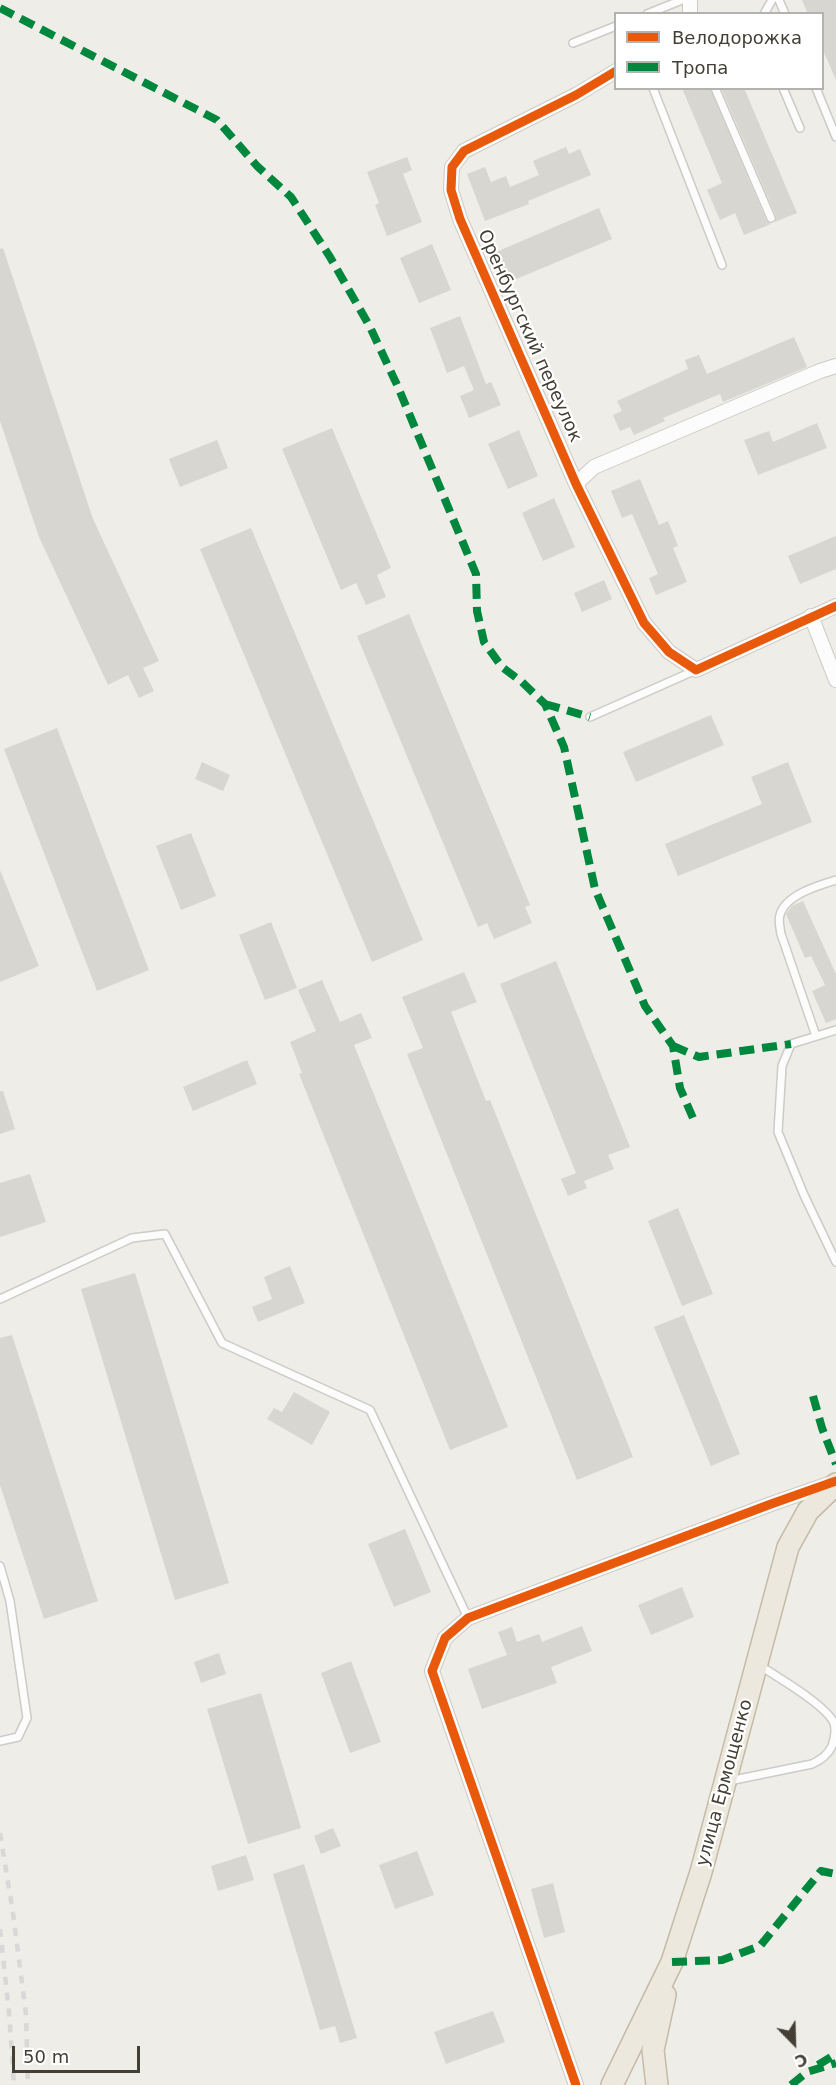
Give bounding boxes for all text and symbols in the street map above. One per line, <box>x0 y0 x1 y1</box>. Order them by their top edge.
legend <box>614 12 824 90</box>
text: Велодорожка <box>672 27 802 48</box>
text: Тропа <box>672 57 728 78</box>
street label: Оренбургский переулок <box>472 226 586 446</box>
street label: улица Ермощенко <box>692 1697 758 1869</box>
north arrow <box>764 2013 824 2073</box>
scale bar <box>15 2034 142 2072</box>
text: 50 m <box>23 2046 69 2067</box>
text: С <box>792 2049 810 2071</box>

